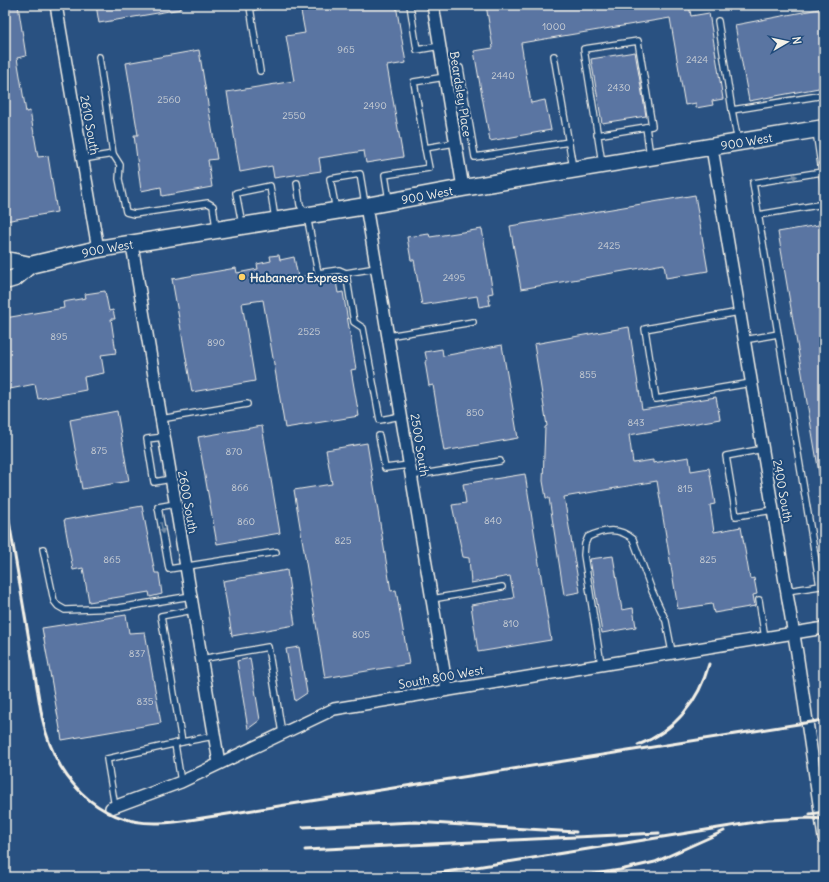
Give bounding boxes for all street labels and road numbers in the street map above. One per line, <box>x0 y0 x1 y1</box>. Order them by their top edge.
street label: Beardsley Place <box>447 50 475 138</box>
street label: 2610 South <box>77 94 103 156</box>
street label: 900 West <box>720 129 773 153</box>
street label: 900 West <box>400 183 454 207</box>
street label: 900 West <box>80 236 134 260</box>
street label: 2500 South <box>408 412 432 478</box>
street label: 2400 South <box>770 458 796 524</box>
street label: 2600 South <box>175 469 201 535</box>
street label: South 800 West <box>397 662 485 692</box>

